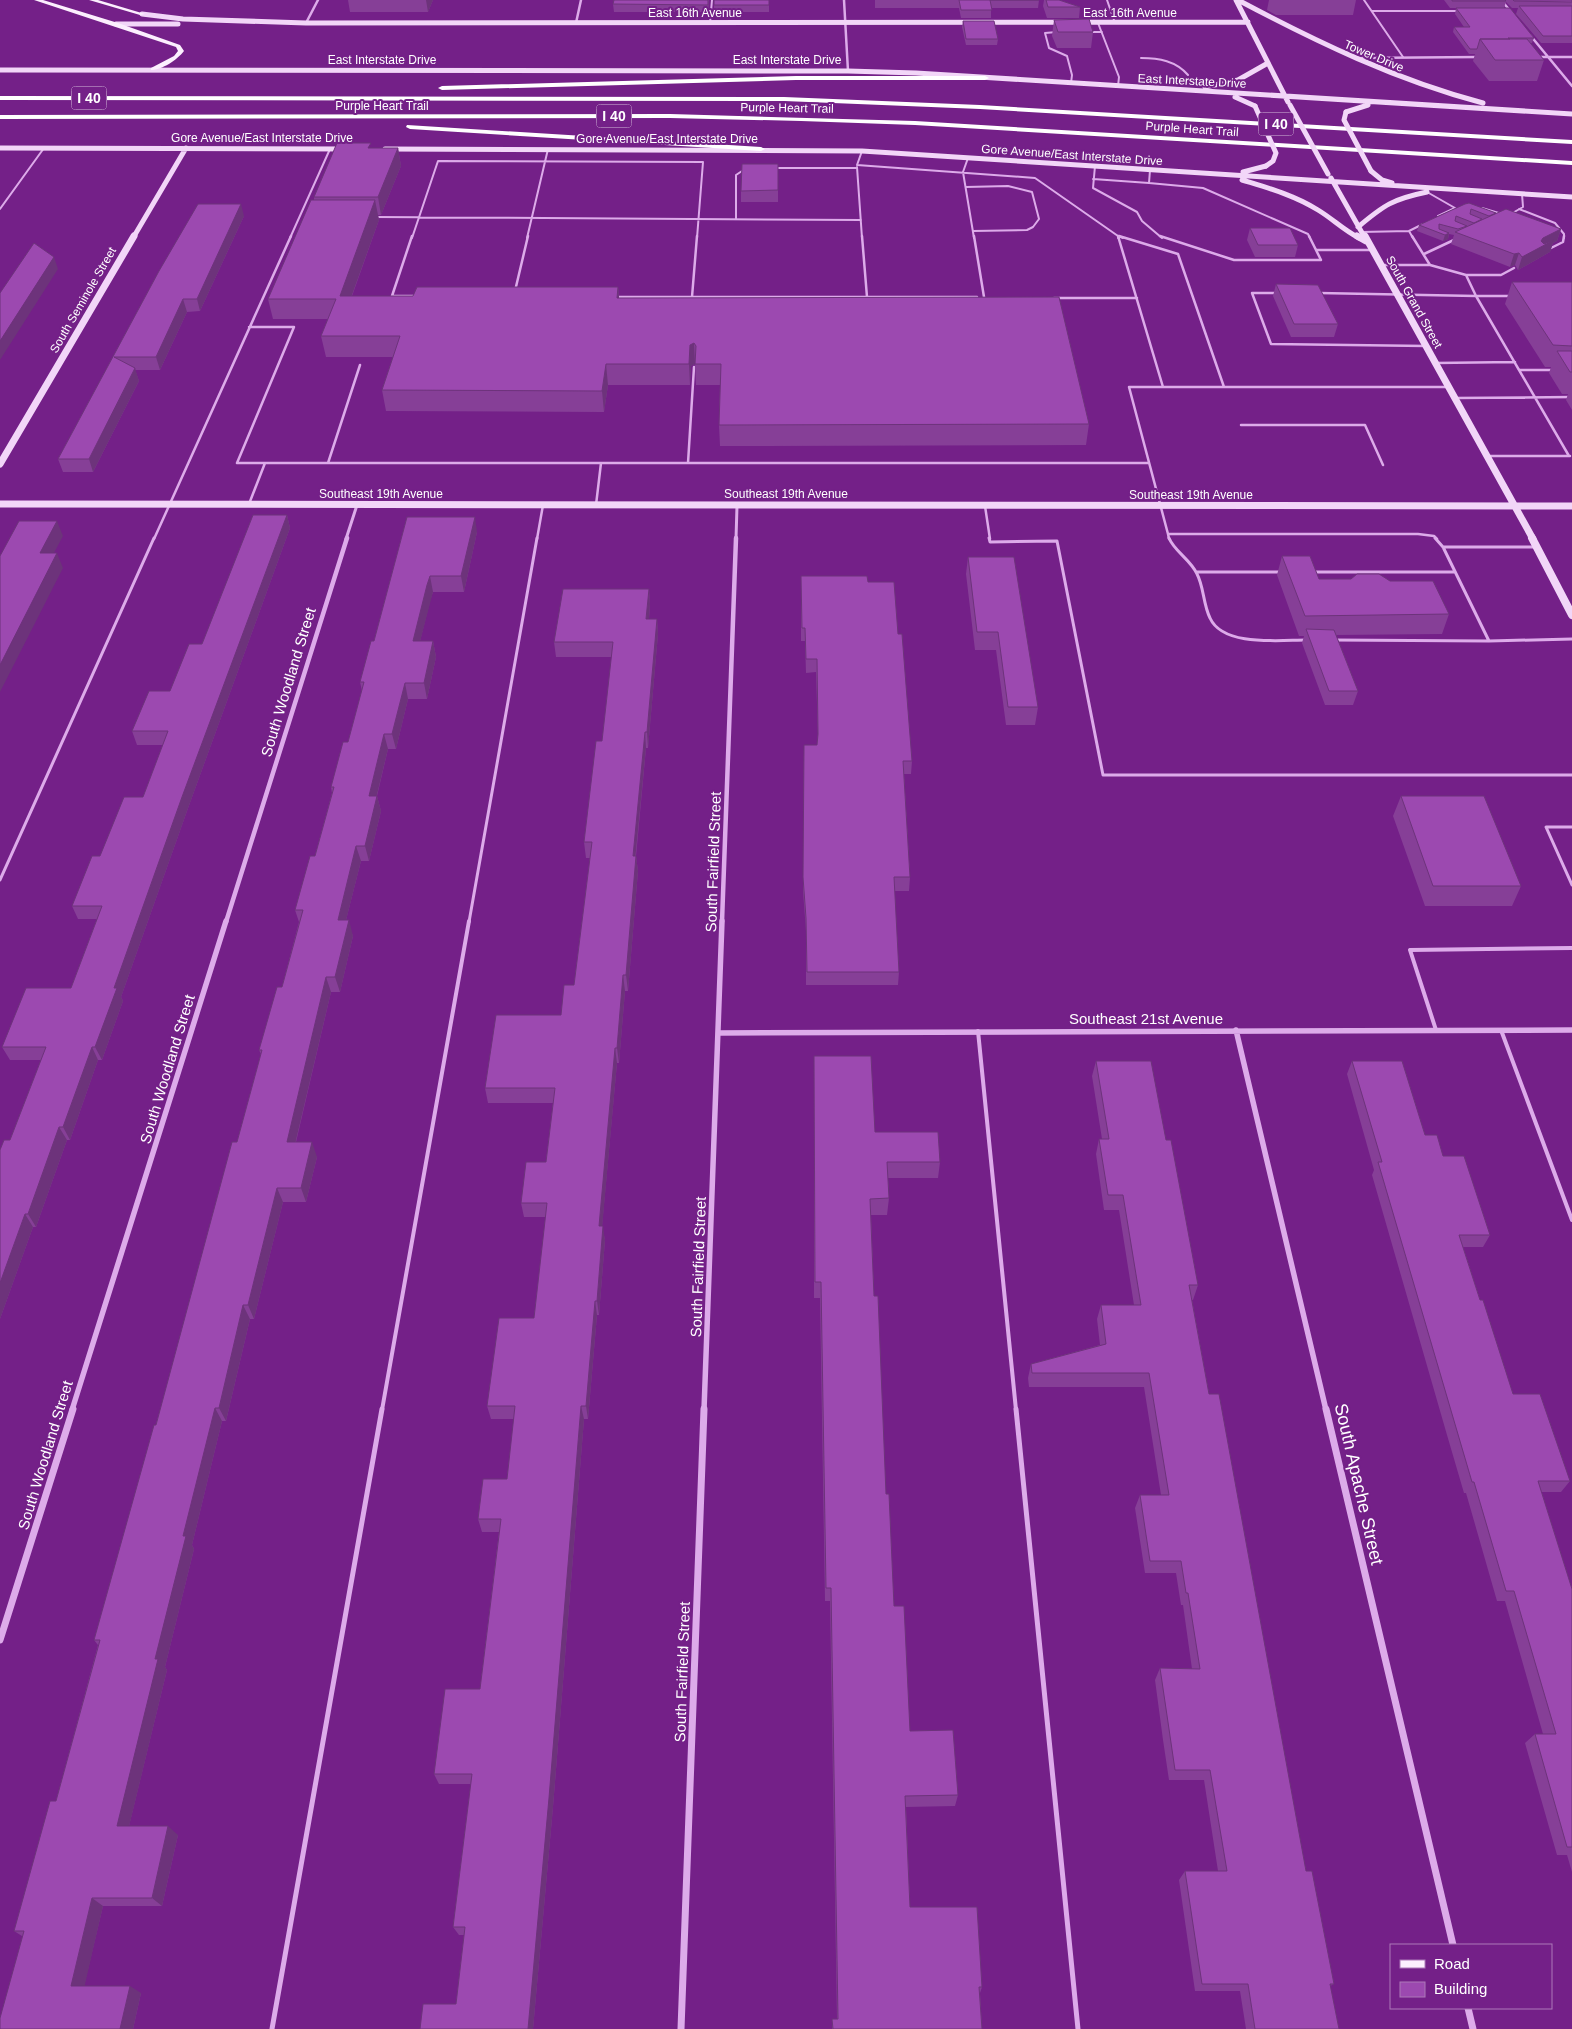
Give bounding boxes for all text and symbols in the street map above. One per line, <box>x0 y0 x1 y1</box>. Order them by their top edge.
street label: East 16th Avenue <box>648 6 742 20</box>
street label: East 16th Avenue <box>1083 6 1177 20</box>
street label: Tower Drive <box>1342 37 1406 75</box>
street label: East Interstate Drive <box>328 53 437 67</box>
street label: East Interstate Drive <box>733 53 842 67</box>
street label: East Interstate Drive <box>1137 71 1247 91</box>
road number: I 40 <box>72 86 106 110</box>
street label: Purple Heart Trail <box>335 99 429 113</box>
street label: Purple Heart Trail <box>740 100 834 116</box>
road number: I 40 <box>596 104 632 128</box>
road number: I 40 <box>1258 112 1294 136</box>
street label: Purple Heart Trail <box>1145 119 1239 139</box>
street label: Gore Avenue/East Interstate Drive <box>171 131 353 145</box>
street label: Gore Avenue/East Interstate Drive <box>576 132 758 146</box>
street label: Gore Avenue/East Interstate Drive <box>981 142 1164 168</box>
street label: South Seminole Street <box>47 244 119 355</box>
street label: South Grand Street <box>1383 253 1446 351</box>
street label: Southeast 19th Avenue <box>319 487 443 501</box>
street label: Southeast 19th Avenue <box>724 487 848 501</box>
street label: Southeast 19th Avenue <box>1129 488 1253 502</box>
street label: South Woodland Street <box>257 605 319 759</box>
street label: South Fairfield Street <box>702 790 724 933</box>
street label: South Woodland Street <box>136 992 198 1146</box>
street label: Southeast 21st Avenue <box>1069 1010 1223 1027</box>
street label: South Fairfield Street <box>687 1195 709 1338</box>
street label: South Woodland Street <box>14 1378 76 1532</box>
street label: South Apache Street <box>1331 1401 1387 1567</box>
street label: South Fairfield Street <box>671 1600 693 1743</box>
legend <box>1390 1944 1552 2009</box>
text: Road <box>1434 1955 1470 1972</box>
text: Building <box>1434 1980 1487 1997</box>

